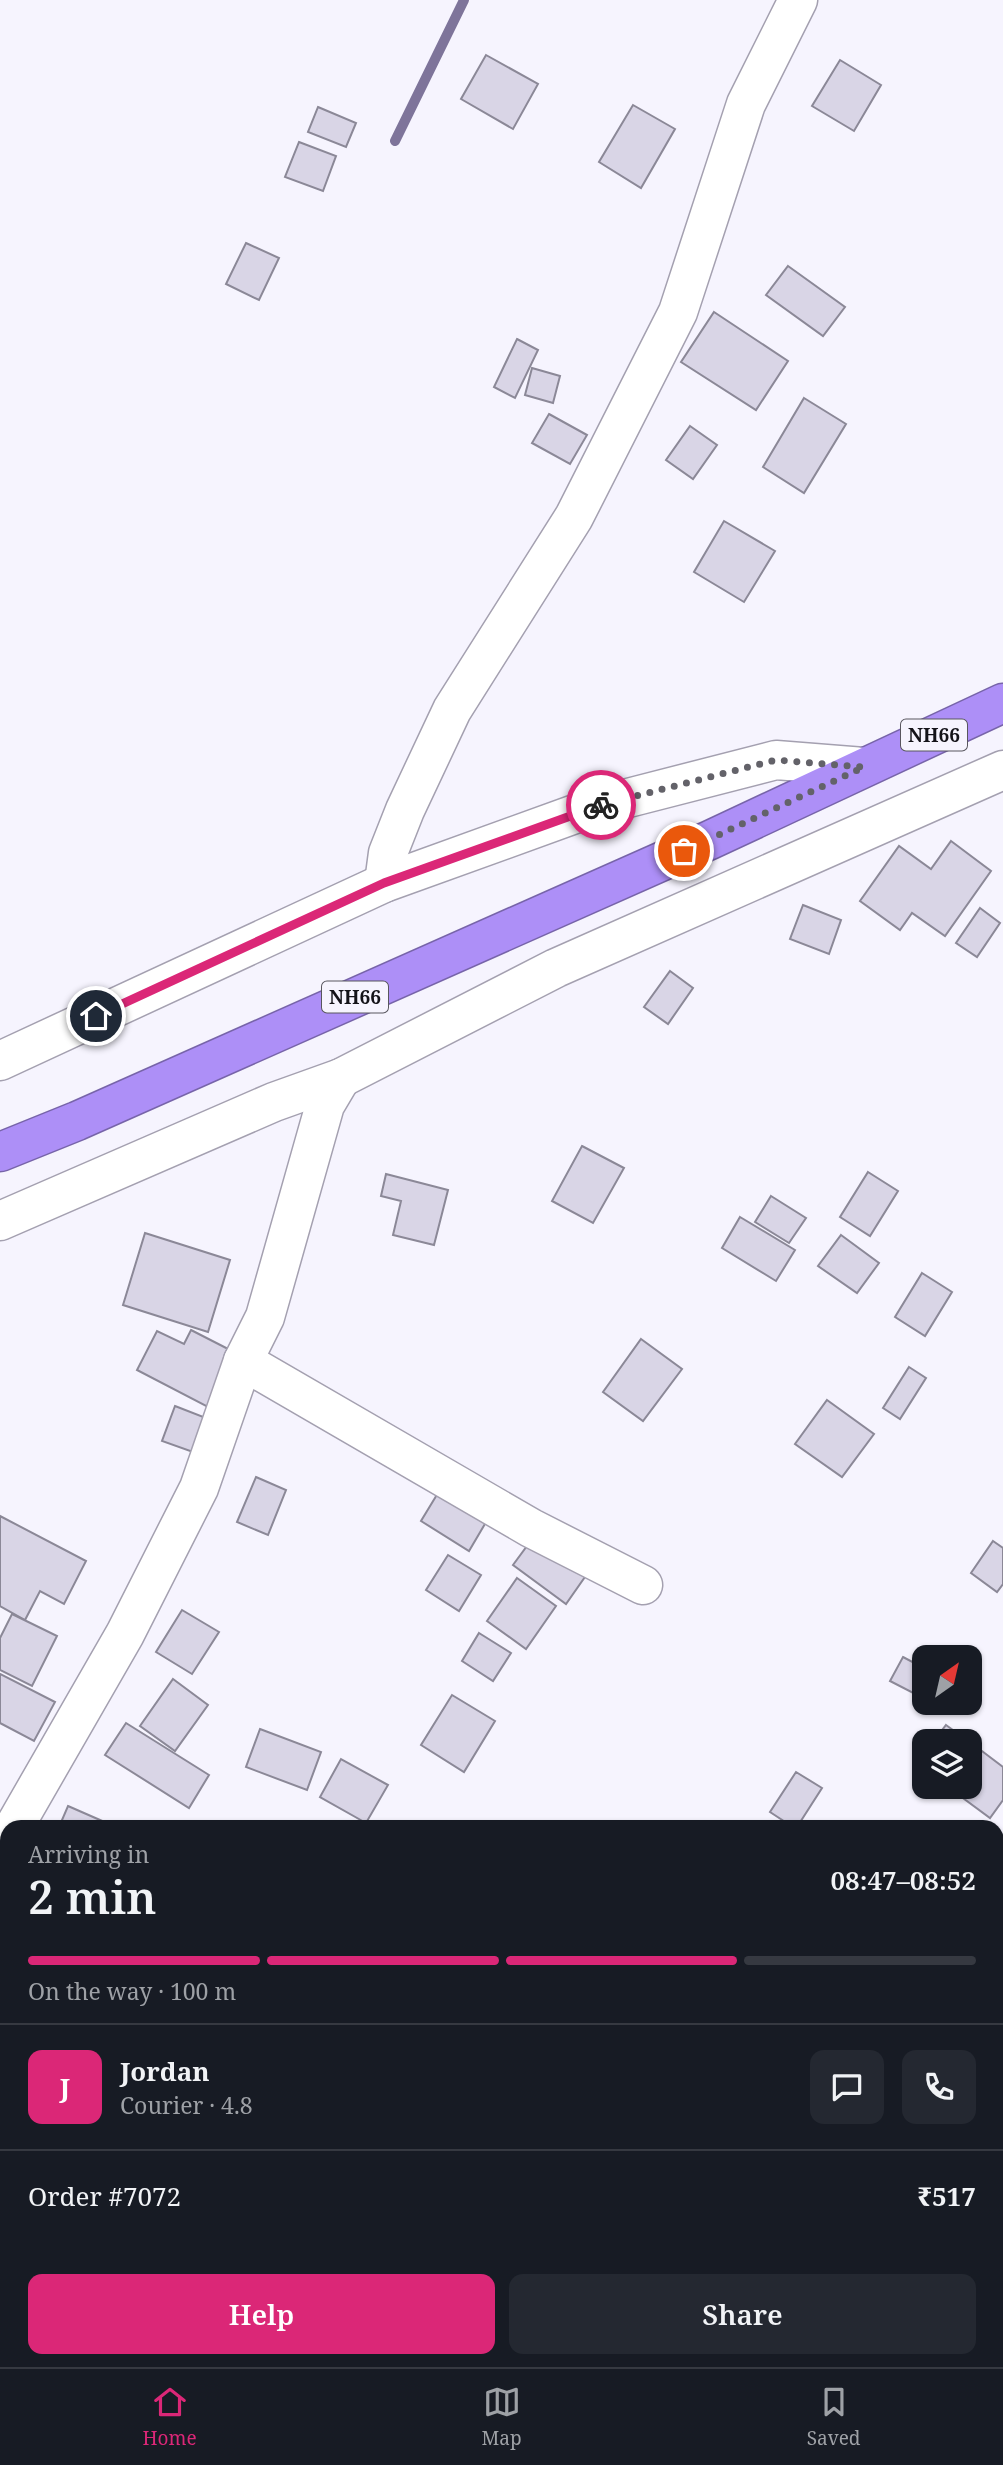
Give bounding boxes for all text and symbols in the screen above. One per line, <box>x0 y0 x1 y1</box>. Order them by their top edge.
road number: NH66 <box>901 720 967 750</box>
courier <box>566 770 636 840</box>
icon: bike <box>582 786 620 824</box>
pin <box>654 821 714 881</box>
icon: bag <box>665 832 703 870</box>
road number: NH66 <box>322 981 388 1012</box>
pin <box>66 986 126 1046</box>
icon: home <box>77 997 115 1035</box>
north arrow <box>912 1645 982 1715</box>
map controls <box>912 1645 982 1799</box>
button: layers <box>912 1729 982 1799</box>
text: Arriving in <box>28 1838 149 1870</box>
text: 08:47–08:52 <box>830 1862 976 1898</box>
text: 2 min <box>28 1865 156 1927</box>
text: On the way · 100 m <box>28 1975 236 2007</box>
button: chat <box>810 2050 884 2124</box>
button: phone <box>902 2050 976 2124</box>
text: Jordan <box>120 2053 210 2089</box>
text: J <box>60 2069 70 2105</box>
text: Courier · 4.8 <box>120 2089 253 2121</box>
text: Order #7072 <box>28 2178 181 2214</box>
text: ₹517 <box>917 2178 976 2214</box>
button: Help <box>28 2274 495 2354</box>
button: Share <box>509 2274 976 2354</box>
tab: Home <box>142 2383 197 2451</box>
tab: Map <box>482 2383 522 2451</box>
tab: Saved <box>807 2383 861 2451</box>

